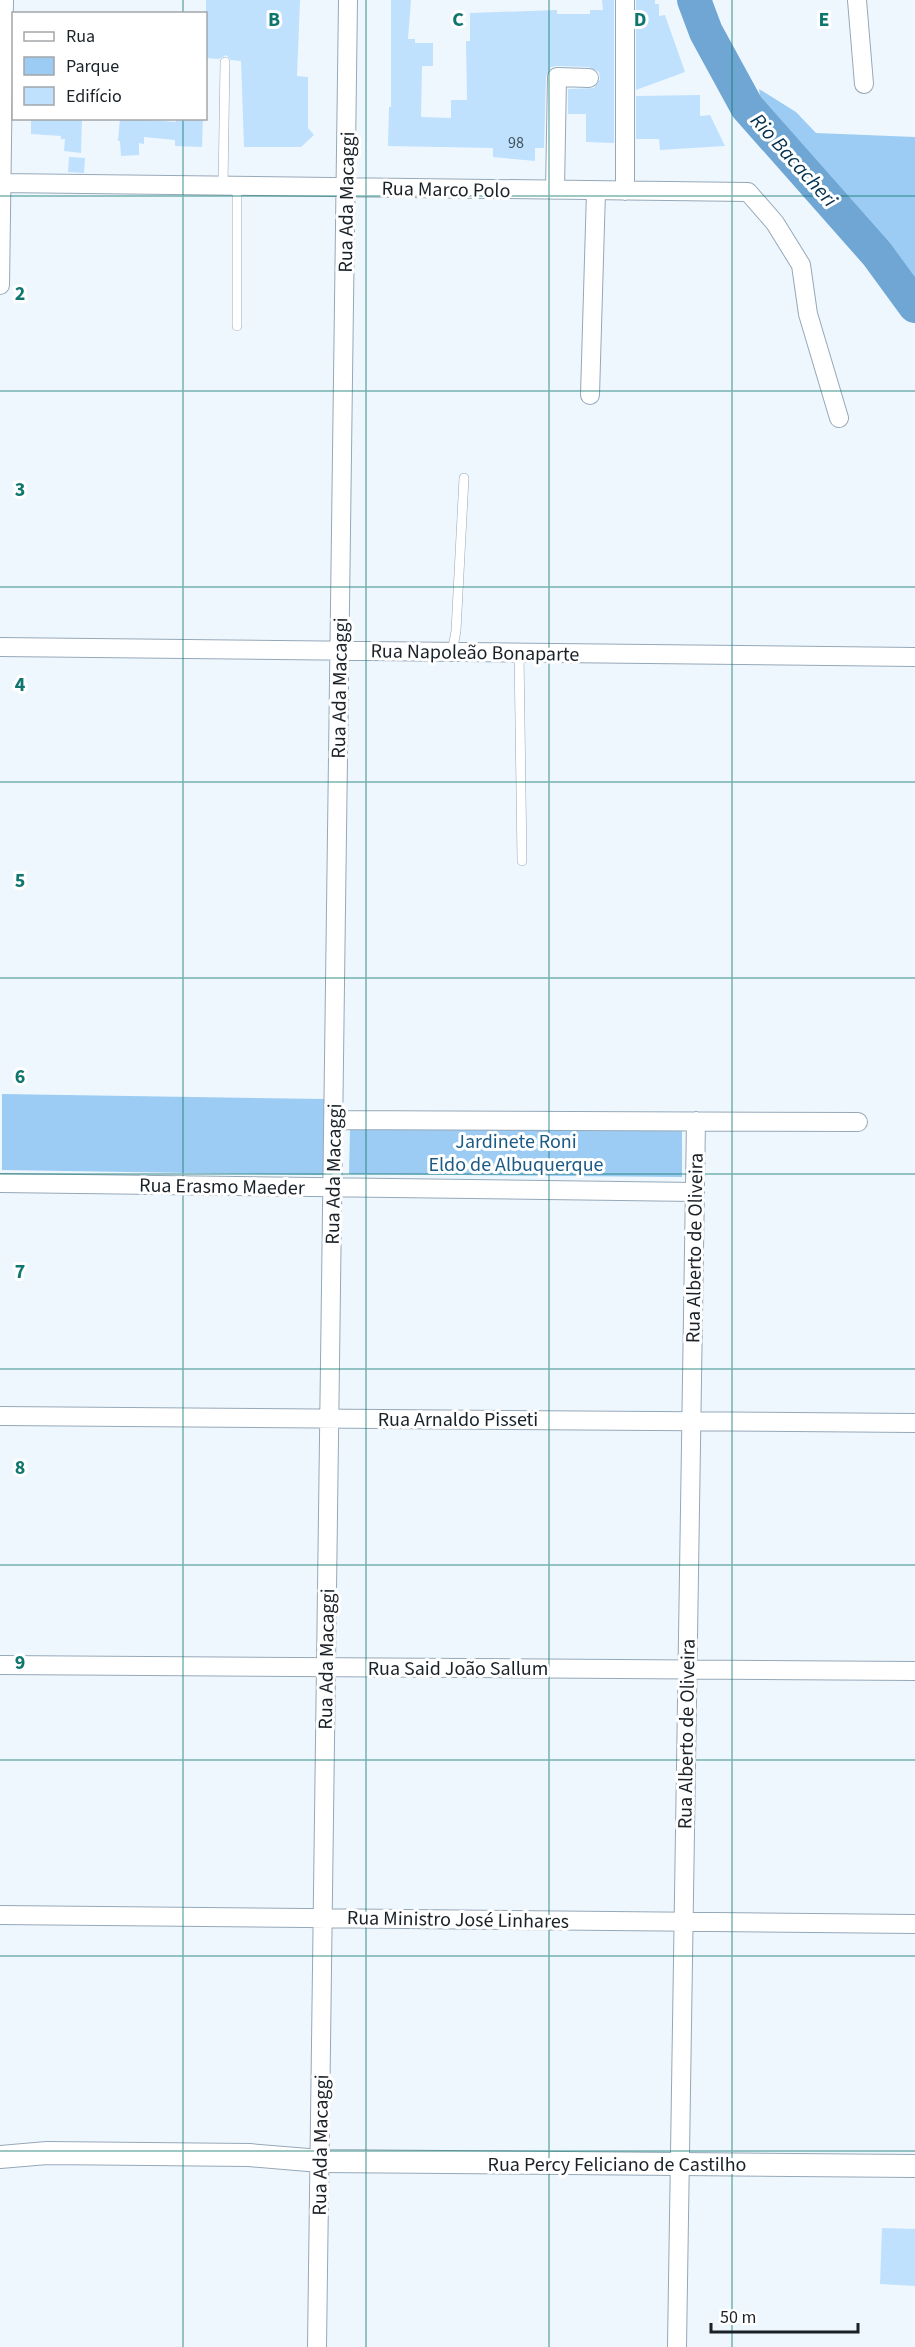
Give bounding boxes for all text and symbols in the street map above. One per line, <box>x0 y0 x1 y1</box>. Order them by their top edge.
text: B <box>268 6 280 34</box>
text: C <box>452 6 464 34</box>
text: D <box>634 6 646 34</box>
text: E <box>819 6 829 34</box>
legend <box>12 12 207 120</box>
text: Rua <box>66 24 95 49</box>
text: Parque <box>66 54 119 79</box>
text: Edifício <box>66 84 122 109</box>
water label: Rio Bacacheri <box>744 106 845 214</box>
street label: Rua Ada Macaggi <box>332 131 362 273</box>
house number: 98 <box>508 132 524 154</box>
street label: Rua Marco Polo <box>381 175 511 205</box>
text: 2 <box>15 280 25 308</box>
text: 3 <box>15 476 25 504</box>
street label: Rua Ada Macaggi <box>325 617 355 759</box>
street label: Rua Napoleão Bonaparte <box>370 637 580 669</box>
text: 4 <box>15 671 26 699</box>
text: 5 <box>15 867 25 895</box>
text: 6 <box>15 1063 25 1091</box>
street label: Rua Ada Macaggi <box>319 1103 349 1245</box>
park label: Jardinete Roni Eldo de Albuquerque <box>428 1128 604 1179</box>
street label: Rua Alberto de Oliveira <box>679 1153 711 1344</box>
street label: Rua Erasmo Maeder <box>139 1172 305 1202</box>
text: 7 <box>15 1258 25 1286</box>
street label: Rua Arnaldo Pisseti <box>378 1406 538 1434</box>
text: 8 <box>15 1454 25 1482</box>
street label: Rua Ada Macaggi <box>312 1588 342 1730</box>
street label: Rua Alberto de Oliveira <box>671 1639 703 1830</box>
text: 9 <box>15 1649 25 1677</box>
street label: Rua Said João Sallum <box>368 1655 548 1683</box>
street label: Rua Ministro José Linhares <box>347 1904 569 1936</box>
street label: Rua Ada Macaggi <box>306 2074 336 2216</box>
street label: Rua Percy Feliciano de Castilho <box>488 2151 746 2179</box>
scale bar <box>711 2296 858 2334</box>
text: 50 m <box>720 2305 756 2330</box>

